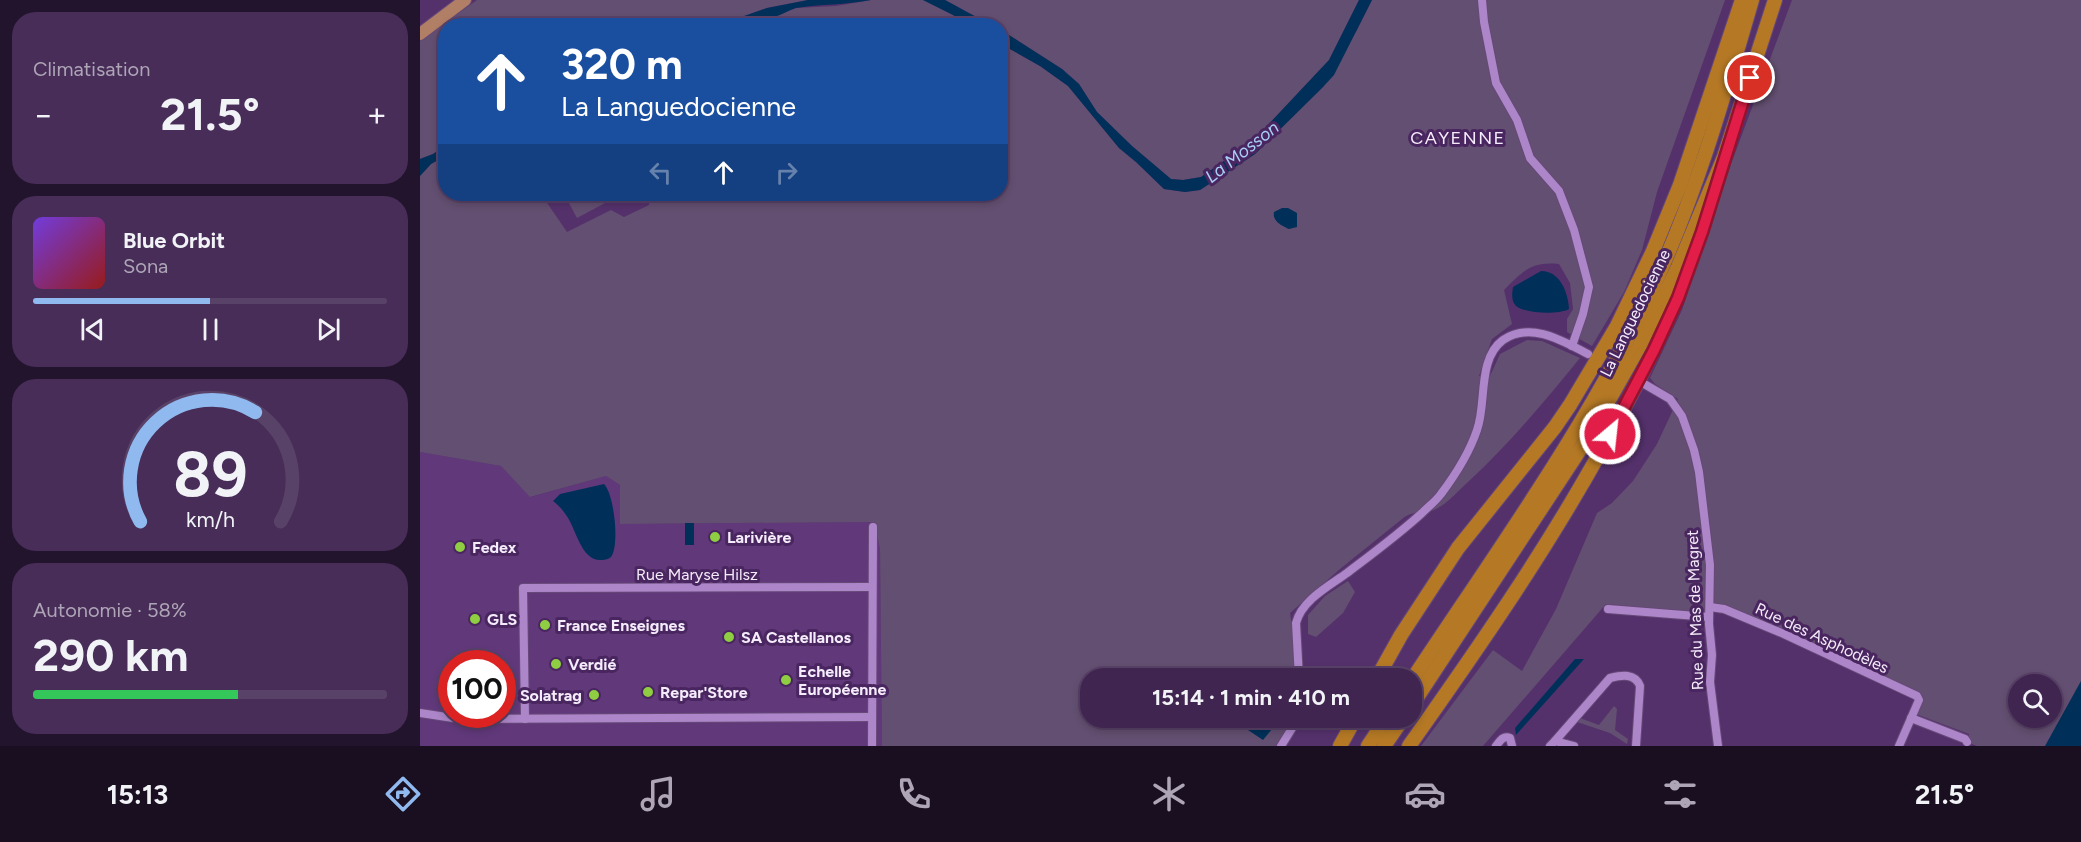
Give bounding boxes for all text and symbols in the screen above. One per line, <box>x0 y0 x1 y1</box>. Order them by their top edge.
text: 320 m <box>561 39 683 90</box>
icon: ahead <box>462 42 540 120</box>
pin <box>1724 52 1775 103</box>
text: Climatisation <box>33 57 150 81</box>
icon: arrive <box>1733 61 1766 94</box>
text: 21.5° <box>160 87 260 141</box>
text: La Languedocienne <box>561 90 796 123</box>
text: − <box>33 95 54 134</box>
text: + <box>366 95 387 134</box>
water label: La Mosson <box>1201 116 1283 188</box>
district label: CAYENNE <box>1410 127 1506 149</box>
icon: left <box>644 156 677 189</box>
icon: ahead <box>707 156 740 189</box>
icon: right <box>770 156 803 189</box>
text: Blue Orbit <box>123 227 225 254</box>
street label: La Languedocienne <box>1596 246 1674 380</box>
text: Sona <box>123 254 168 278</box>
icon: previous <box>76 313 109 346</box>
icon: pause <box>194 313 227 346</box>
icon: next <box>312 313 345 346</box>
position arrow <box>1578 402 1642 466</box>
text: 89 <box>173 437 247 512</box>
text: km/h <box>186 507 234 532</box>
place label: Larivière <box>727 528 791 547</box>
marker: Larivière <box>708 530 722 544</box>
street label: Rue du Mas de Magret <box>1683 530 1707 690</box>
place label: Fedex <box>472 538 517 557</box>
marker: Fedex <box>453 540 467 554</box>
street label: Rue Maryse Hilsz <box>636 565 758 584</box>
text: Autonomie · 58% <box>33 598 187 622</box>
street label: Rue des Asphodèles <box>1752 599 1892 677</box>
place label: GLS <box>487 610 517 629</box>
marker: GLS <box>468 612 482 626</box>
place label: France Enseignes <box>557 616 685 635</box>
marker: France Enseignes <box>538 618 552 632</box>
text: 290 km <box>33 628 188 682</box>
place label: SA Castellanos <box>741 628 851 647</box>
marker: SA Castellanos <box>722 630 736 644</box>
speed limit sign: 100 <box>438 650 516 728</box>
place label: Verdié <box>568 655 617 674</box>
marker: Verdié <box>549 657 563 671</box>
place label: Echelle Européenne <box>798 662 886 699</box>
marker: Echelle Européenne <box>779 673 793 687</box>
map controls <box>2008 674 2062 728</box>
button: search <box>2008 674 2062 728</box>
place label: Repar'Store <box>660 683 748 702</box>
text: 15:14 · 1 min · 410 m <box>1152 684 1350 711</box>
marker: Repar'Store <box>641 685 655 699</box>
place label: Solatrag <box>520 686 582 705</box>
marker: Solatrag <box>587 688 601 702</box>
icon: directions <box>382 773 424 815</box>
icon: music <box>637 773 679 815</box>
icon: phone <box>893 773 935 815</box>
icon: climate <box>1148 773 1190 815</box>
icon: car <box>1404 773 1446 815</box>
icon: filters <box>1659 773 1701 815</box>
text: 15:13 <box>107 778 168 811</box>
text: 21.5° <box>1915 778 1974 811</box>

